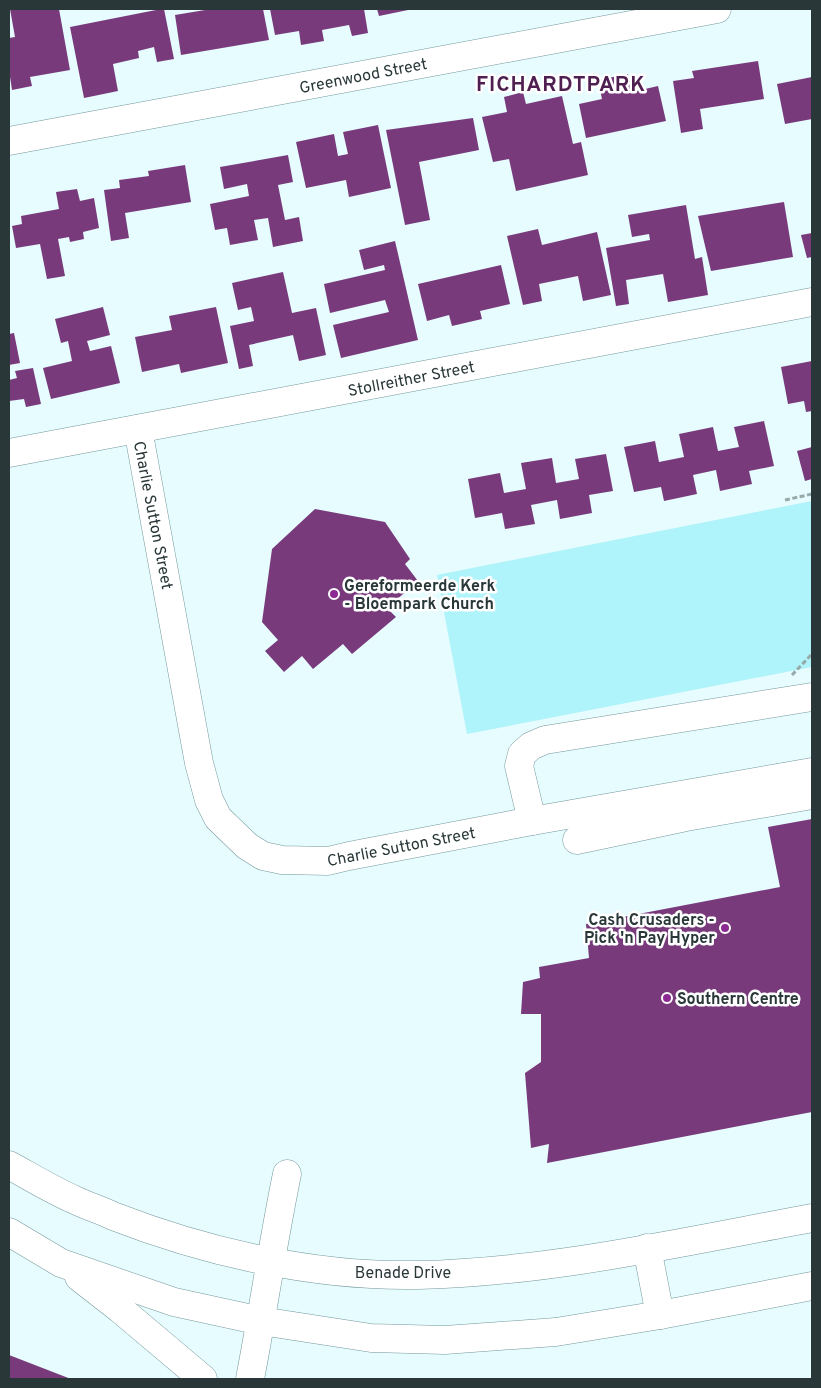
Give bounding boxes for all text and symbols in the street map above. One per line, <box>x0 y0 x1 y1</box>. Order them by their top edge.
street label: Greenwood Street <box>298 55 429 99</box>
district label: FICHARDTPARK <box>476 72 646 99</box>
street label: Stollreither Street <box>346 358 477 402</box>
street label: Charlie Sutton Street <box>128 439 176 591</box>
place label: Gereformeerde Kerk - Bloempark Church <box>344 577 496 615</box>
marker: Gereformeerde Kerk - Bloempark Church <box>328 588 340 600</box>
street label: Charlie Sutton Street <box>325 824 477 872</box>
place label: Cash Crusaders - Pick 'n Pay Hyper <box>584 911 715 949</box>
marker: Cash Crusaders - Pick 'n Pay Hyper <box>719 922 731 934</box>
place label: Southern Centre <box>677 990 799 1010</box>
marker: Southern Centre <box>661 992 673 1004</box>
street label: Benade Drive <box>355 1264 451 1284</box>

